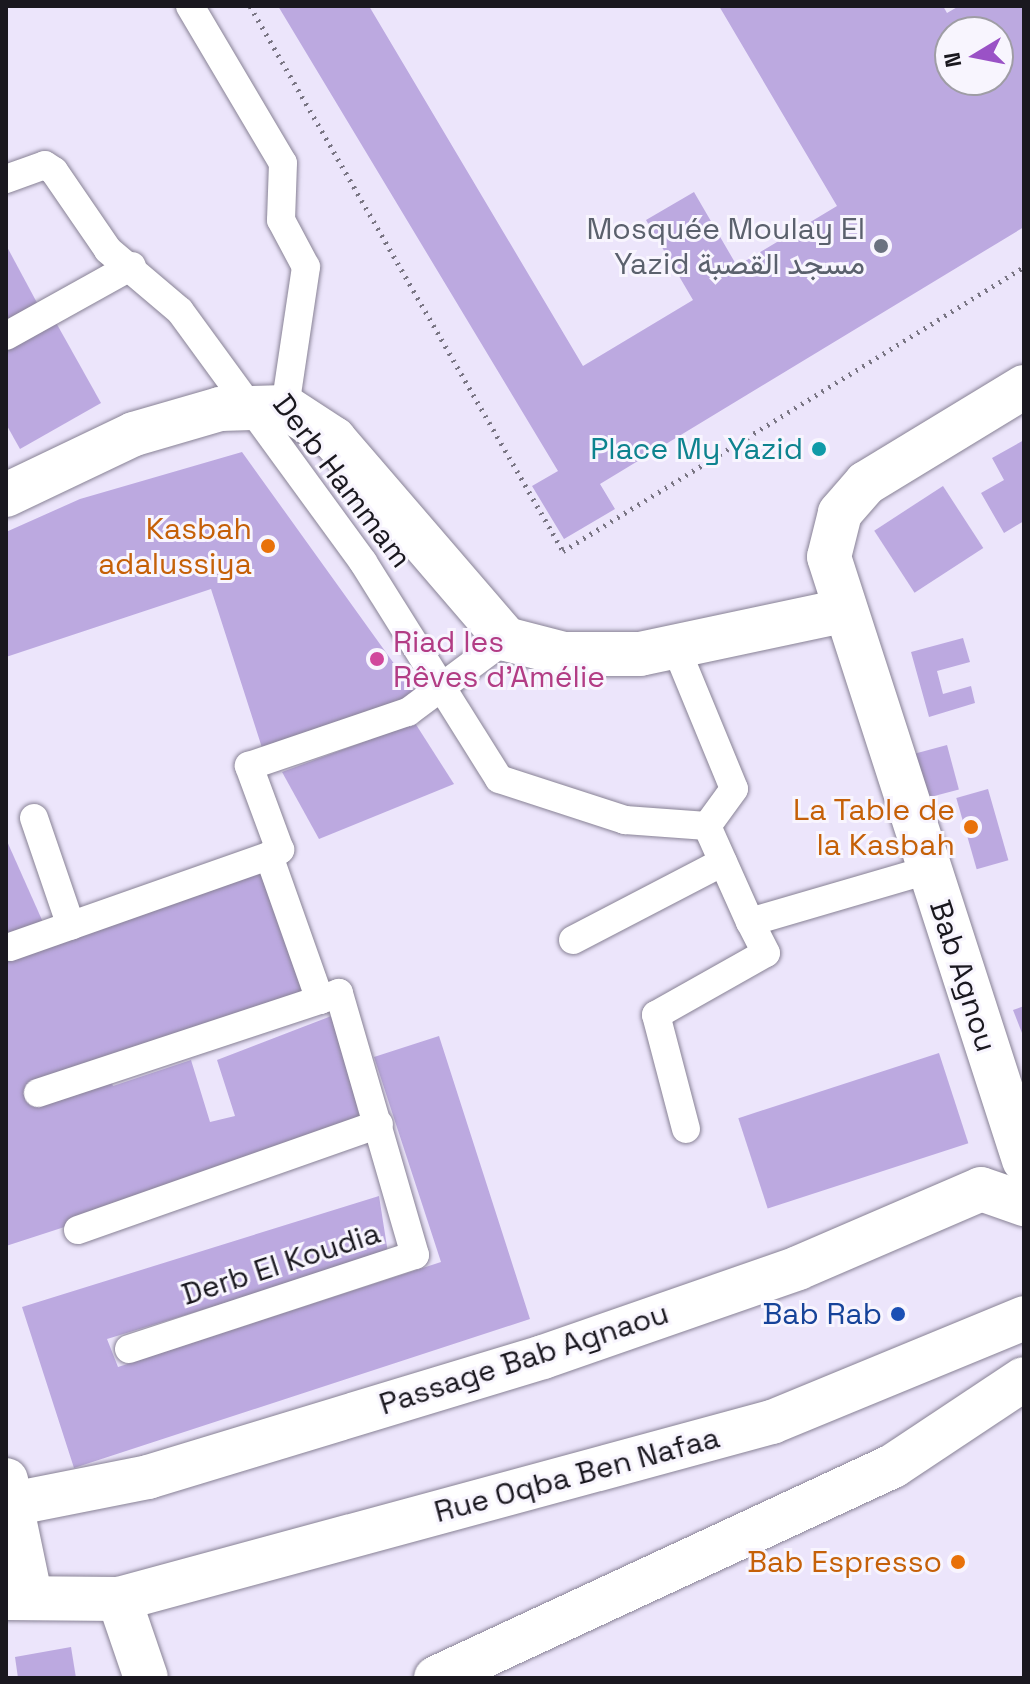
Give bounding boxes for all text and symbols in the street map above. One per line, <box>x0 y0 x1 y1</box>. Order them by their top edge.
north arrow <box>934 16 1014 96</box>
text: N <box>937 50 967 70</box>
place label: Mosquée Moulay El Yazid مسجد القصبة <box>586 211 865 282</box>
marker: Mosquée Moulay El Yazid مسجد القصبة <box>872 237 890 255</box>
street label: Derb Hammam <box>265 387 419 575</box>
place label: Place My Yazid <box>590 431 803 467</box>
marker: Place My Yazid <box>810 440 828 458</box>
place label: Kasbah adalussiya <box>98 511 252 582</box>
marker: Kasbah adalussiya <box>259 537 277 555</box>
place label: Riad les Rêves d'Amélie <box>393 624 605 694</box>
marker: Riad les Rêves d'Amélie <box>368 650 386 668</box>
place label: La Table de la Kasbah <box>792 792 955 862</box>
marker: La Table de la Kasbah <box>962 818 980 836</box>
street label: Bab Agnou <box>922 896 1004 1056</box>
street label: Derb El Koudia <box>177 1215 385 1313</box>
street label: Passage Bab Agnaou <box>375 1295 673 1423</box>
place label: Bab Rab <box>762 1296 882 1332</box>
marker: Bab Rab <box>889 1305 907 1323</box>
street label: Rue Oqba Ben Nafaa <box>430 1420 724 1530</box>
place label: Bab Espresso <box>747 1544 942 1580</box>
marker: Bab Espresso <box>949 1553 967 1571</box>

